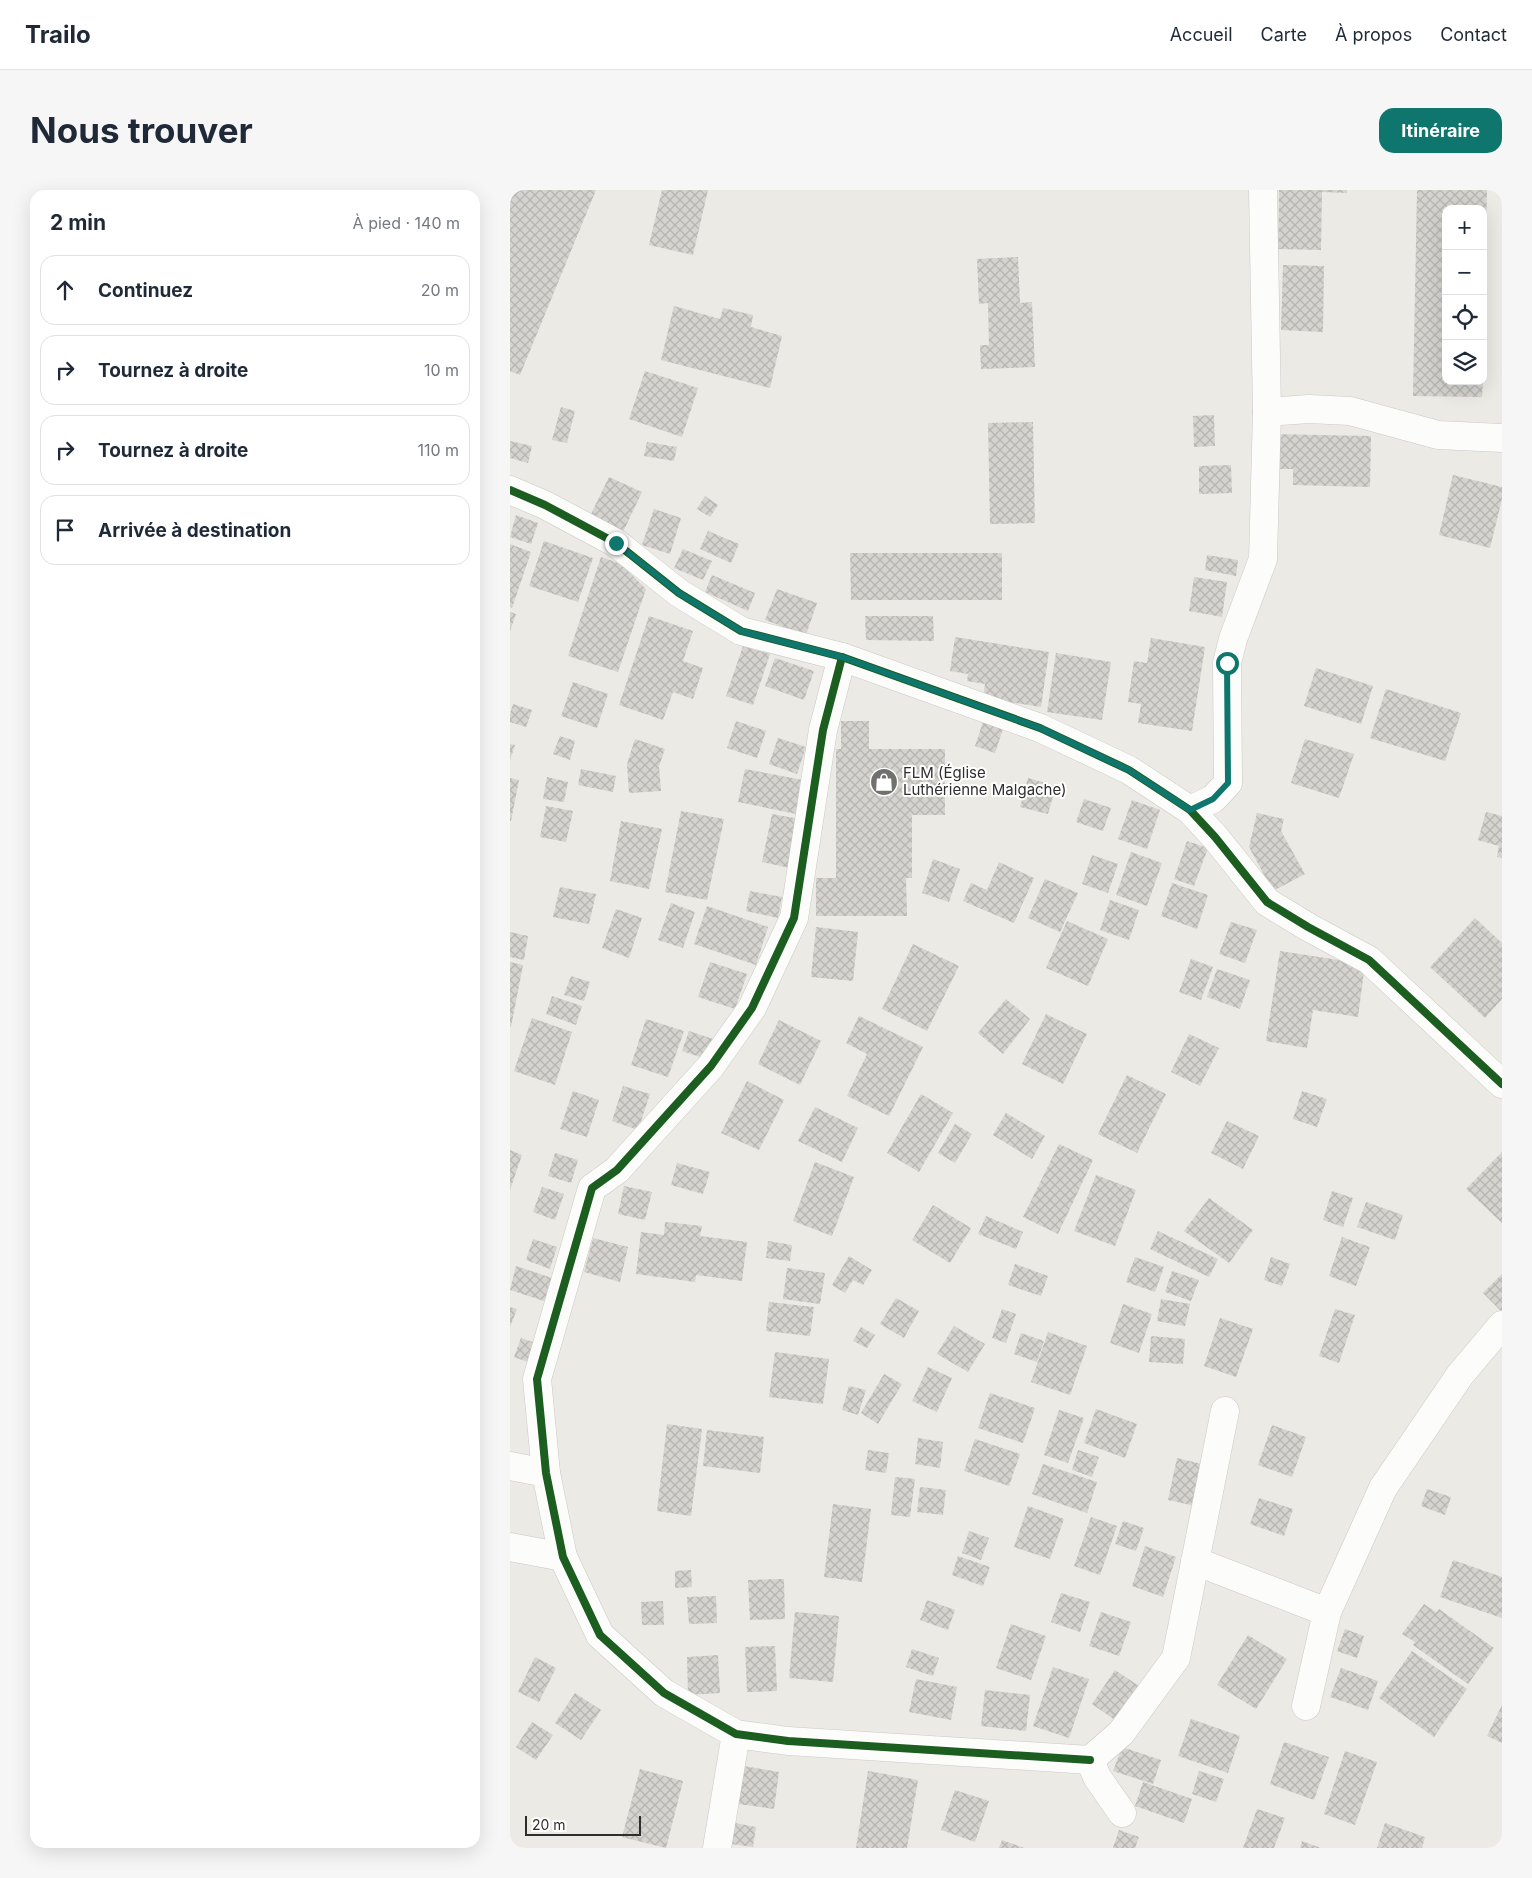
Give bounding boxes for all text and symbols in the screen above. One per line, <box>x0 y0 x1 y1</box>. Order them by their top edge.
text: Trailo <box>25 20 91 49</box>
text: Accueil <box>1170 24 1233 45</box>
text: Carte <box>1261 24 1307 45</box>
text: À propos <box>1335 24 1412 45</box>
text: Contact <box>1440 24 1507 45</box>
button: Itinéraire <box>1379 108 1502 153</box>
text: Nous trouver <box>30 109 253 151</box>
map controls <box>1442 205 1487 385</box>
button: + <box>1442 205 1487 250</box>
text: 2 min <box>50 210 106 235</box>
text: À pied · 140 m <box>353 213 460 233</box>
button: − <box>1442 250 1487 295</box>
icon: ahead <box>51 276 79 304</box>
text: Continuez <box>98 279 193 302</box>
text: 20 m <box>421 280 459 300</box>
button: locate <box>1442 295 1487 340</box>
button: layers <box>1442 340 1487 385</box>
icon: right <box>51 356 79 384</box>
text: Tournez à droite <box>98 359 248 382</box>
text: 10 m <box>424 360 459 380</box>
icon: right <box>51 436 79 464</box>
text: Tournez à droite <box>98 439 248 462</box>
text: 110 m <box>417 440 459 460</box>
icon: arrive <box>51 516 79 544</box>
text: Arrivée à destination <box>98 519 291 542</box>
route end <box>605 532 628 555</box>
route start <box>1216 652 1239 675</box>
place label: FLM (Église Luthérienne Malgache) <box>903 763 1067 799</box>
shop icon: FLM (Église Luthérienne Malgache) <box>869 767 899 797</box>
scale bar <box>525 1813 641 1836</box>
text: 20 m <box>532 1816 566 1833</box>

